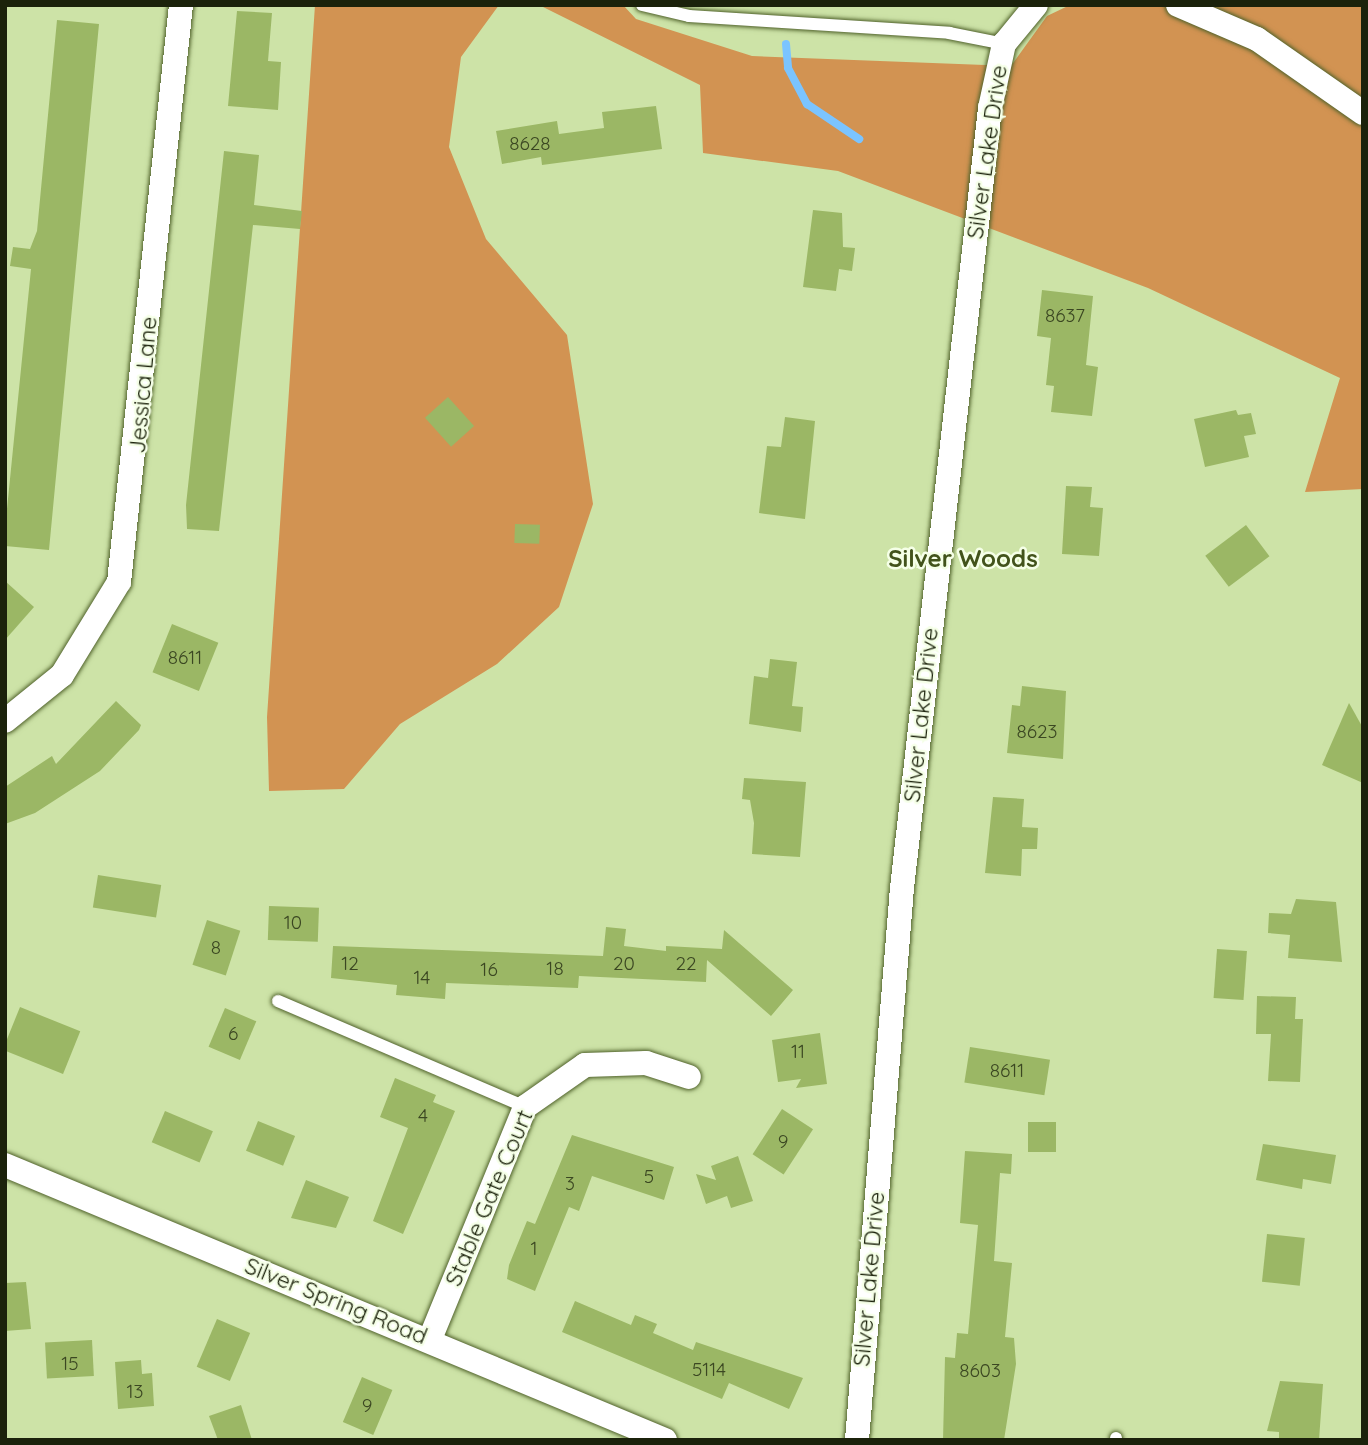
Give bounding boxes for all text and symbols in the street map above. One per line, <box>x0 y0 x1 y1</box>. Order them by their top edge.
street label: Silver Lake Drive <box>961 63 1013 241</box>
house number: 8628 <box>509 133 551 155</box>
house number: 8637 <box>1045 305 1085 327</box>
street label: Jessica Lane <box>123 315 163 455</box>
district label: Silver Woods <box>888 545 1038 573</box>
street label: Silver Lake Drive <box>898 626 944 804</box>
house number: 8611 <box>168 647 202 669</box>
house number: 8623 <box>1017 721 1057 743</box>
house number: 10 <box>284 912 302 934</box>
house number: 8 <box>211 937 221 959</box>
house number: 12 <box>341 953 359 975</box>
house number: 20 <box>613 953 635 975</box>
house number: 22 <box>675 953 697 975</box>
house number: 18 <box>546 958 564 980</box>
house number: 16 <box>480 959 498 981</box>
house number: 14 <box>414 967 430 989</box>
house number: 6 <box>228 1023 238 1045</box>
house number: 11 <box>791 1041 805 1063</box>
house number: 8611 <box>990 1060 1024 1082</box>
house number: 4 <box>418 1105 428 1127</box>
street label: Stable Gate Court <box>439 1106 539 1290</box>
house number: 9 <box>778 1131 788 1153</box>
house number: 5 <box>644 1166 654 1188</box>
house number: 3 <box>565 1173 575 1195</box>
street label: Silver Lake Drive <box>848 1190 890 1368</box>
house number: 1 <box>530 1238 538 1260</box>
street label: Silver Spring Road <box>241 1252 431 1350</box>
house number: 15 <box>61 1353 79 1375</box>
house number: 5114 <box>692 1359 726 1381</box>
house number: 8603 <box>959 1360 1001 1382</box>
house number: 13 <box>127 1381 143 1403</box>
house number: 9 <box>362 1395 372 1417</box>

